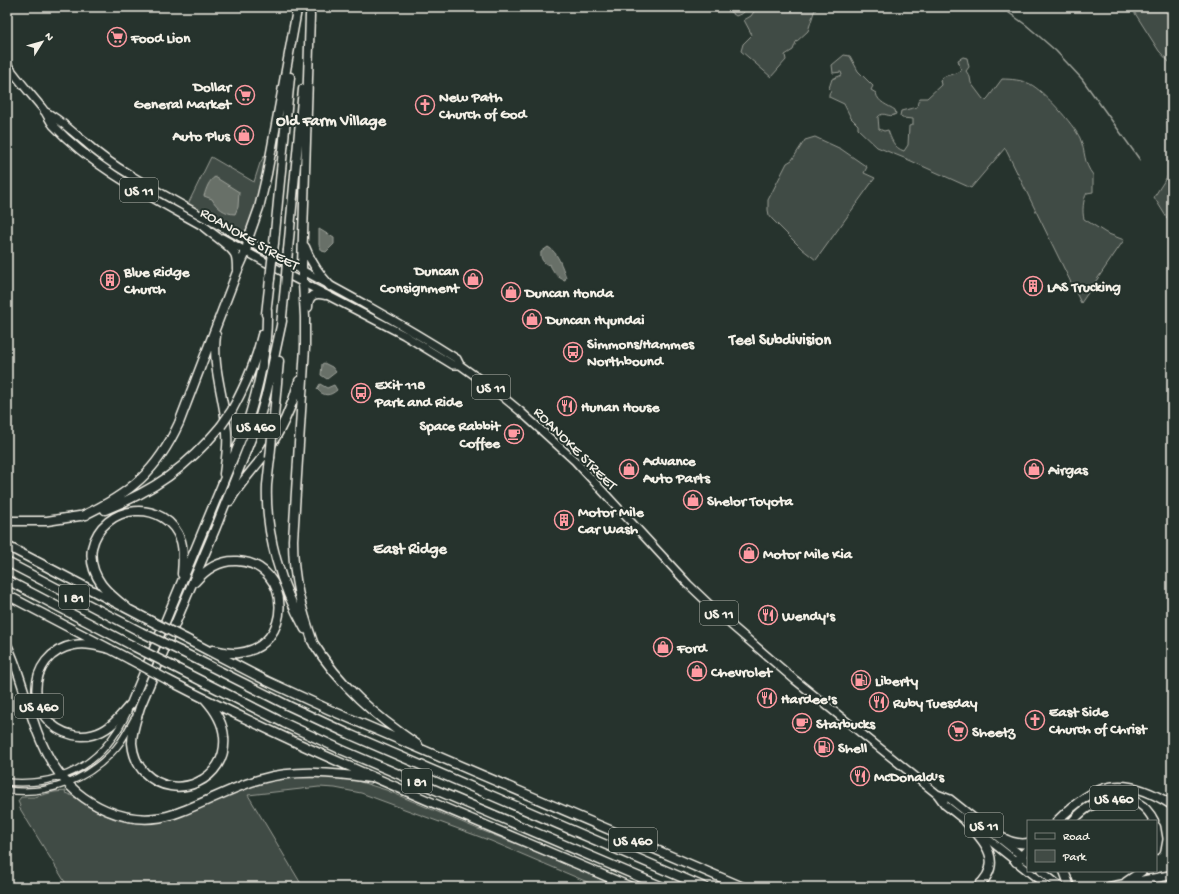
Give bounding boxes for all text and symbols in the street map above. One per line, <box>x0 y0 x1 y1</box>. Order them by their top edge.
north arrow <box>22 22 62 62</box>
supermarket icon: Food Lion <box>106 26 128 48</box>
place label: Food Lion <box>130 30 191 48</box>
text: N <box>41 31 55 44</box>
place label: Dollar General Market <box>134 79 233 114</box>
supermarket icon: Dollar General Market <box>234 84 256 106</box>
place label: New Path Church of God <box>438 89 528 124</box>
church icon: New Path Church of God <box>414 94 436 116</box>
district label: Old Farm Village <box>276 113 387 132</box>
shop icon: Auto Plus <box>233 124 255 146</box>
place label: Auto Plus <box>172 128 231 146</box>
road number: US 11 <box>120 178 158 202</box>
street label: ROANOKE STREET <box>197 204 303 276</box>
place label: Duncan Consignment <box>379 263 461 298</box>
place label: Blue Ridge Church <box>123 264 191 299</box>
shop icon: Duncan Consignment <box>462 268 484 290</box>
building icon: Blue Ridge Church <box>99 269 121 291</box>
building icon: LAS Trucking <box>1022 275 1044 297</box>
place label: LAS Trucking <box>1047 279 1121 297</box>
shop icon: Duncan Honda <box>500 281 522 303</box>
place label: Duncan Honda <box>523 285 614 303</box>
shop icon: Duncan Hyundai <box>521 308 543 330</box>
place label: Duncan Hyundai <box>544 312 645 330</box>
district label: Teel Subdivision <box>727 332 831 351</box>
place label: Simmons/Hammes Northbound <box>587 336 695 371</box>
bus stop icon: Simmons/Hammes Northbound <box>562 341 584 363</box>
road number: US 11 <box>472 375 510 399</box>
place label: Exit 118 Park and Ride <box>374 377 464 412</box>
bus stop icon: Exit 118 Park and Ride <box>350 382 372 404</box>
restaurant icon: Hunan House <box>556 395 578 417</box>
place label: Hunan House <box>581 399 661 417</box>
street label: ROANOKE STREET <box>529 404 621 496</box>
road number: US 460 <box>232 414 280 438</box>
place label: Space Rabbit Coffee <box>420 418 502 453</box>
cafe icon: Space Rabbit Coffee <box>503 423 525 445</box>
place label: Advance Auto Parts <box>642 453 711 488</box>
shop icon: Advance Auto Parts <box>618 458 640 480</box>
shop icon: Airgas <box>1023 458 1045 480</box>
place label: Airgas <box>1047 462 1089 480</box>
shop icon: Shelor Toyota <box>682 489 704 511</box>
place label: Shelor Toyota <box>707 493 794 511</box>
place label: Motor Mile Car Wash <box>577 504 645 539</box>
building icon: Motor Mile Car Wash <box>553 509 575 531</box>
district label: East Ridge <box>373 541 448 560</box>
shop icon: Motor Mile Kia <box>738 542 760 564</box>
place label: Motor Mile Kia <box>763 546 853 564</box>
road number: I 81 <box>59 585 89 609</box>
road number: US 11 <box>700 601 738 625</box>
restaurant icon: Wendy's <box>757 604 779 626</box>
place label: Wendy's <box>781 608 837 626</box>
shop icon: Ford <box>652 636 674 658</box>
place label: Ford <box>676 640 709 658</box>
shop icon: Chevrolet <box>686 660 708 682</box>
place label: Chevrolet <box>710 664 774 682</box>
fuel station icon: Liberty <box>850 669 872 691</box>
place label: Liberty <box>875 673 919 691</box>
restaurant icon: Hardee's <box>756 687 778 709</box>
place label: Hardee's <box>781 691 838 709</box>
restaurant icon: Ruby Tuesday <box>868 691 890 713</box>
road number: US 460 <box>15 694 63 718</box>
place label: Ruby Tuesday <box>892 695 978 713</box>
place label: East Side Church of Christ <box>1048 704 1148 739</box>
church icon: East Side Church of Christ <box>1024 709 1046 731</box>
cafe icon: Starbucks <box>791 712 813 734</box>
place label: Starbucks <box>816 716 876 734</box>
supermarket icon: Sheetz <box>947 720 969 742</box>
place label: Sheetz <box>972 724 1017 742</box>
fuel station icon: Shell <box>813 736 835 758</box>
place label: Shell <box>838 740 868 758</box>
restaurant icon: McDonald's <box>849 765 871 787</box>
road number: I 81 <box>402 769 432 793</box>
place label: McDonald's <box>874 769 945 787</box>
road number: US 460 <box>1090 786 1138 810</box>
road number: US 11 <box>965 813 1003 837</box>
legend <box>1027 820 1157 872</box>
road number: US 460 <box>609 828 657 852</box>
text: Road <box>1063 831 1090 845</box>
text: Park <box>1062 851 1088 865</box>

